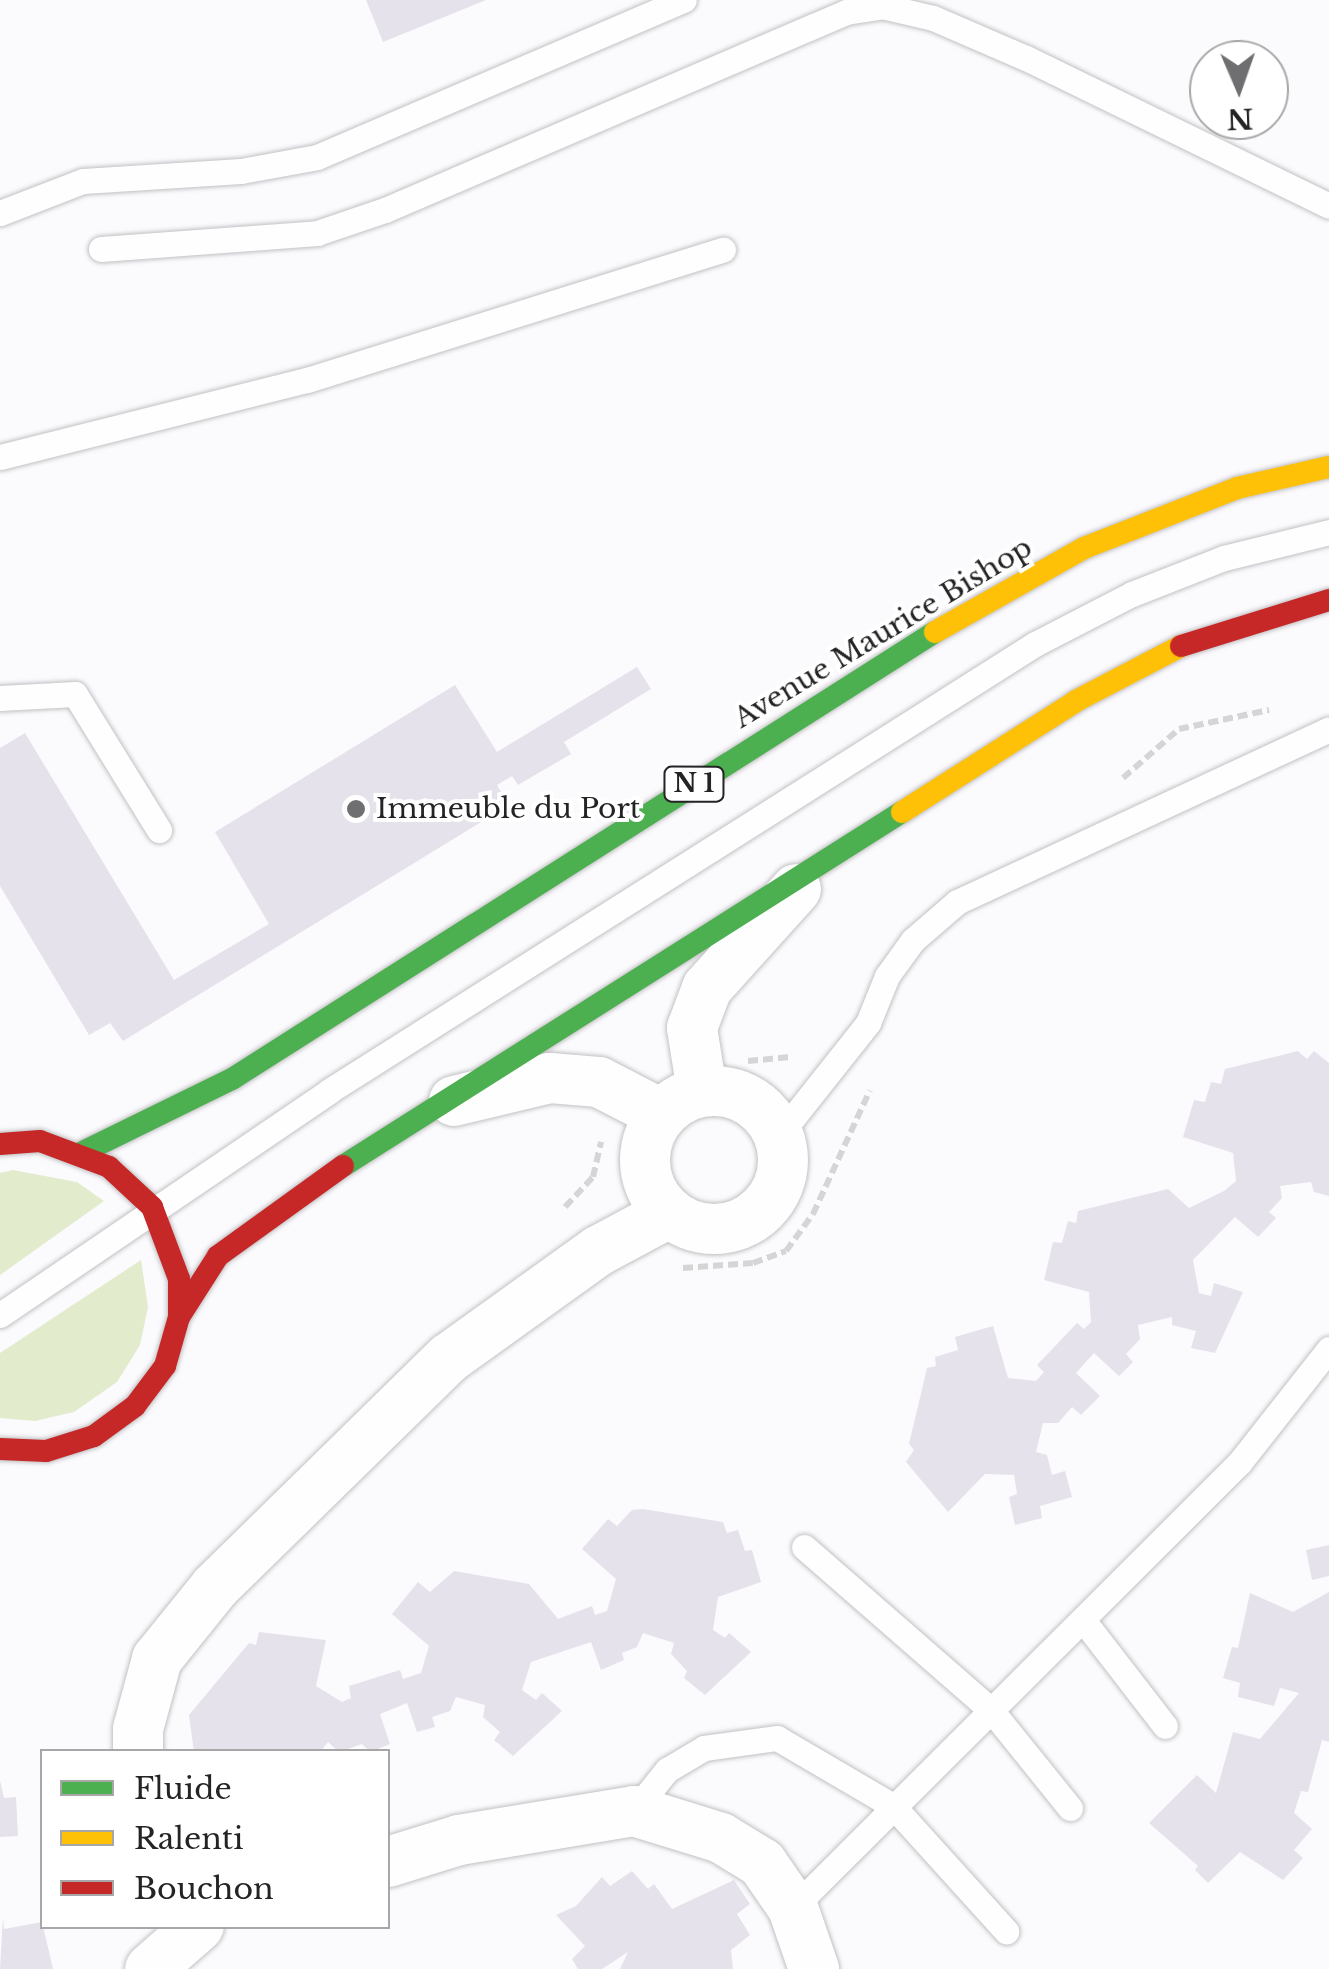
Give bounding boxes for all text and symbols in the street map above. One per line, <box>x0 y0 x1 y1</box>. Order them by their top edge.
north arrow <box>1189 40 1289 140</box>
text: N <box>1226 101 1254 136</box>
street label: Avenue Maurice Bishop <box>728 531 1038 735</box>
road number: N 1 <box>662 764 726 804</box>
place label: Immeuble du Port <box>376 792 640 826</box>
marker: Immeuble du Port <box>345 798 367 820</box>
legend <box>40 1749 390 1929</box>
text: Fluide <box>134 1770 232 1807</box>
text: Ralenti <box>134 1820 243 1857</box>
text: Bouchon <box>134 1870 274 1907</box>

